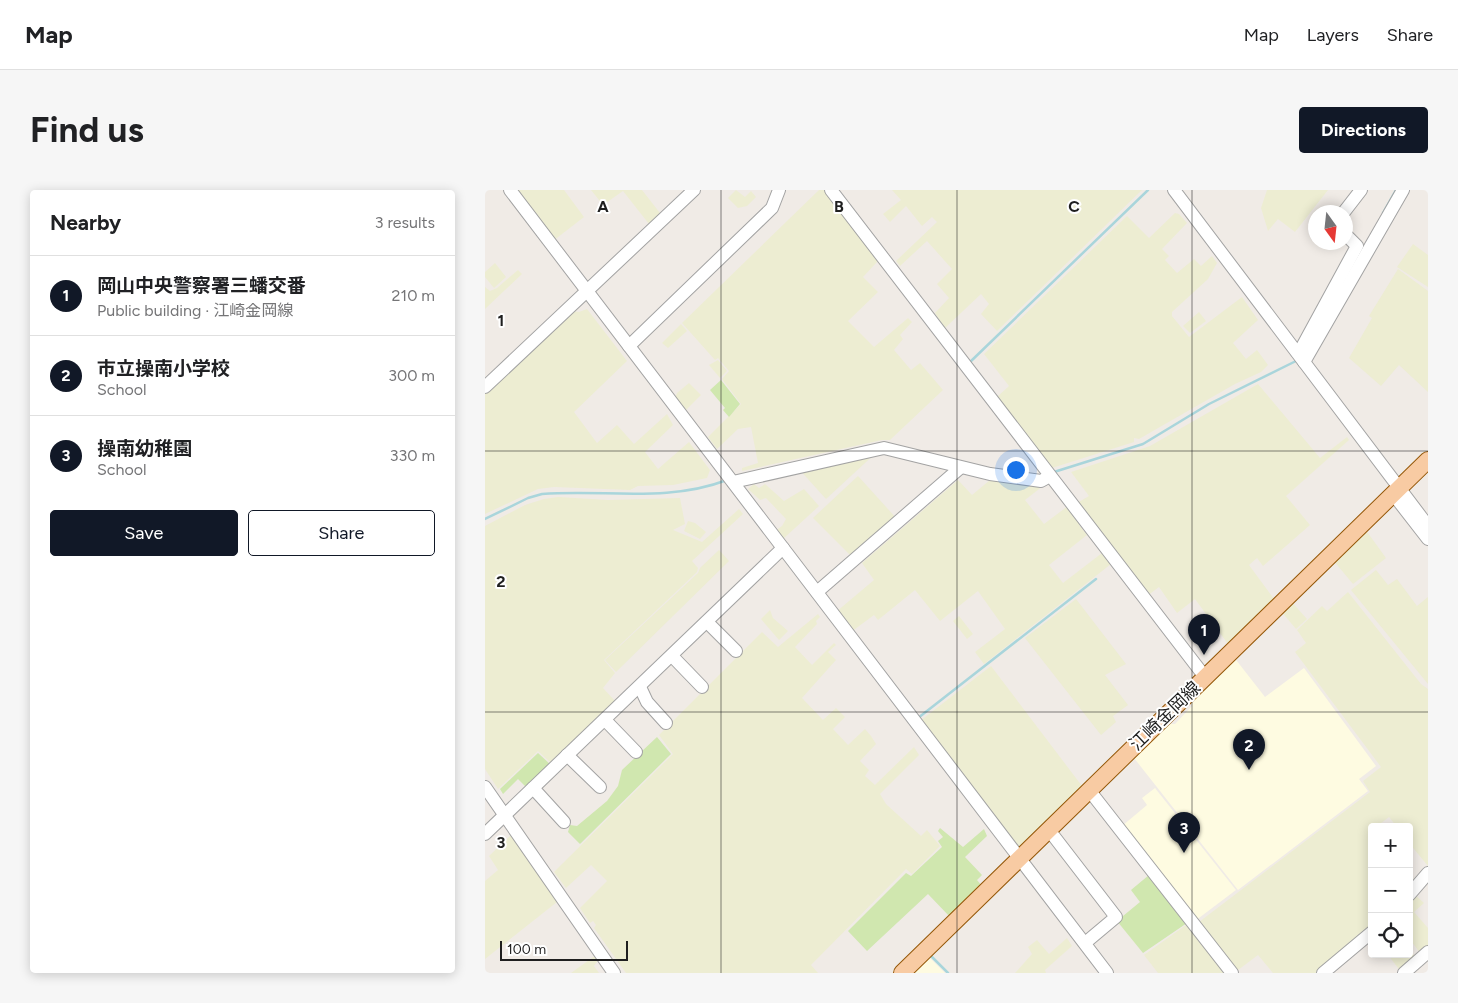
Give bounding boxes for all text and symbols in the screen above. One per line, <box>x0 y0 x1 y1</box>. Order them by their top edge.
text: Map <box>25 20 73 49</box>
text: Map <box>1244 24 1279 46</box>
text: Layers <box>1307 24 1359 46</box>
text: Share <box>1387 24 1433 46</box>
button: Directions <box>1299 107 1428 153</box>
text: Find us <box>30 109 144 151</box>
text: A <box>597 197 609 216</box>
text: B <box>834 197 844 216</box>
text: C <box>1068 197 1080 216</box>
north arrow <box>1308 205 1353 250</box>
text: Nearby <box>50 210 121 235</box>
text: 3 results <box>375 213 435 232</box>
text: 岡山中央警察署三蟠交番 <box>97 274 306 297</box>
text: 1 <box>63 286 69 305</box>
text: 210 m <box>392 286 435 305</box>
text: Public building · 江崎金岡線 <box>97 301 293 320</box>
text: 1 <box>498 311 504 330</box>
text: 市立操南小学校 <box>97 357 230 380</box>
text: 2 <box>61 366 71 385</box>
text: 300 m <box>388 366 435 385</box>
text: School <box>97 380 147 399</box>
text: 操南幼稚園 <box>97 437 192 460</box>
text: 3 <box>62 446 70 465</box>
text: 330 m <box>390 446 435 465</box>
your location <box>1003 457 1029 483</box>
text: School <box>97 460 147 479</box>
button: Save <box>50 510 238 556</box>
button: Share <box>248 510 435 556</box>
text: 2 <box>496 572 506 591</box>
pin: 1 <box>1188 614 1220 655</box>
street label: 江崎金岡線 <box>1125 677 1205 755</box>
pin: 2 <box>1233 729 1265 770</box>
pin: 3 <box>1168 812 1200 853</box>
map controls <box>1368 823 1413 958</box>
button: + <box>1368 823 1413 868</box>
text: 3 <box>497 833 506 852</box>
button: − <box>1368 868 1413 913</box>
button: locate <box>1368 913 1413 958</box>
scale bar <box>500 938 627 961</box>
text: 100 m <box>507 941 546 958</box>

